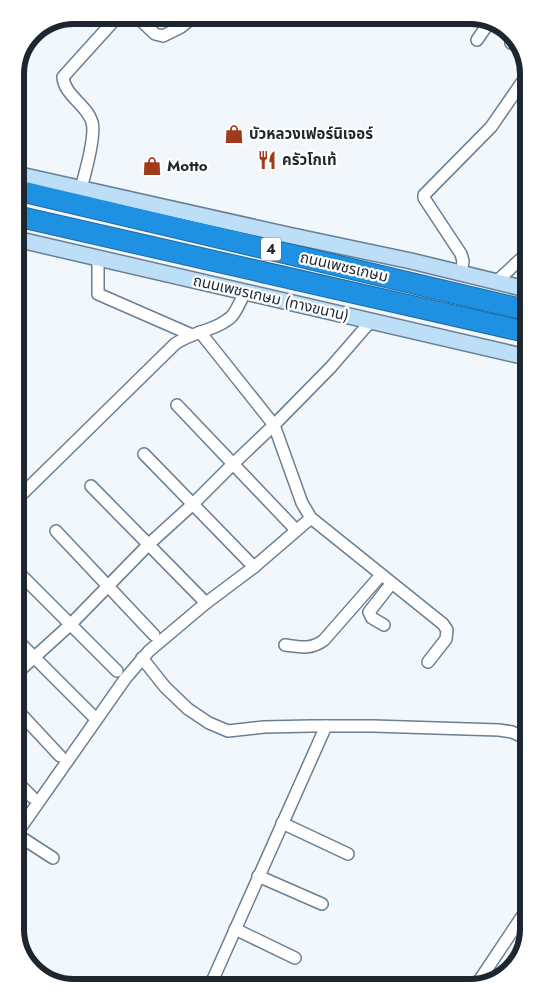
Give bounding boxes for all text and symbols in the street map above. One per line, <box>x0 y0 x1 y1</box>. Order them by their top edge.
shop icon: บัวหลวงเฟอร์นิเจอร์ <box>223 123 245 145</box>
place label: บัวหลวงเฟอร์นิเจอร์ <box>249 123 373 145</box>
restaurant icon: ครัวโกเท้ <box>256 149 278 171</box>
place label: ครัวโกเท้ <box>282 149 337 171</box>
shop icon: Motto <box>141 155 163 177</box>
place label: Motto <box>167 155 208 177</box>
road number: 4 <box>261 238 281 260</box>
street label: ถนนเพชรเกษม <box>298 246 390 288</box>
street label: ถนนเพชรเกษม (ทางขนาน) <box>191 269 351 327</box>

